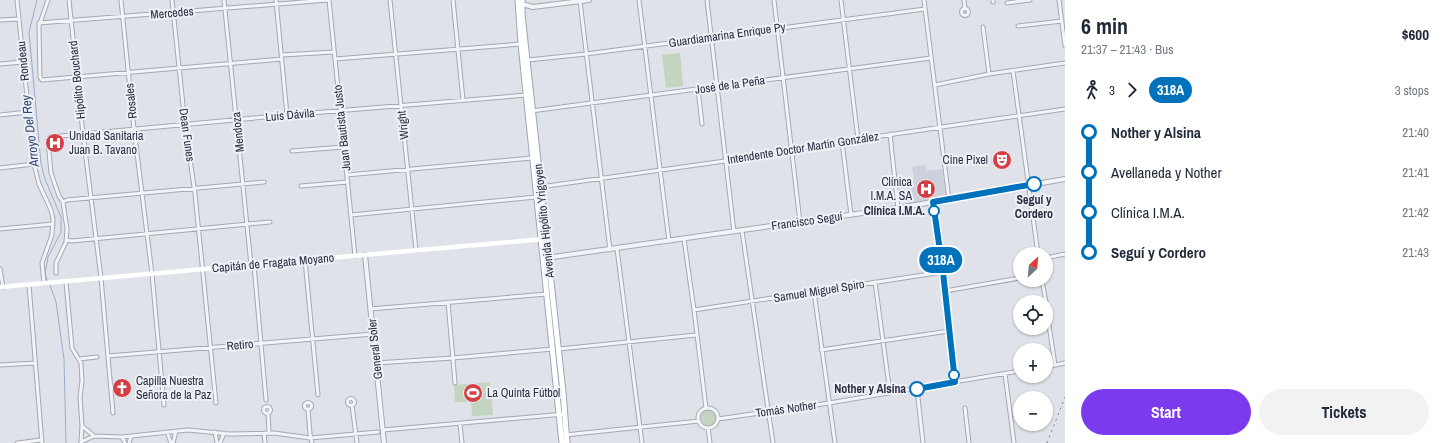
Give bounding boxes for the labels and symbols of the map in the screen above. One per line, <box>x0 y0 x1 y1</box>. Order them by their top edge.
street label: Mercedes <box>150 3 194 23</box>
street label: Guardiamarina Enrique Py <box>668 19 786 51</box>
street label: Rondeau <box>13 40 33 82</box>
street label: Hipólito Bouchard <box>65 40 89 120</box>
street label: José de la Peña <box>694 72 767 98</box>
street label: Rosales <box>121 82 141 120</box>
street label: Juan Bautista Justo <box>330 84 354 172</box>
water label: Arroyo Del Rey <box>17 93 43 169</box>
street label: Luis Dávila <box>265 105 316 125</box>
street label: Dean Funes <box>175 107 199 163</box>
street label: Wright <box>394 110 412 140</box>
street label: Mendoza <box>228 111 248 153</box>
place label: Unidad Sanitaria Juan B. Tavano <box>69 128 144 158</box>
street label: Intendente Doctor Martín González <box>726 128 880 168</box>
hospital icon: Unidad Sanitaria Juan B. Tavano <box>44 132 66 154</box>
theatre icon: Cine Pixel <box>991 149 1013 171</box>
place label: Cine Pixel <box>943 152 988 168</box>
street label: Avenida Hipólito Yrigoyen <box>530 163 558 280</box>
place label: Clínica I.M.A. SA <box>870 174 913 204</box>
marker: Seguí y Cordero <box>1026 176 1042 192</box>
hospital icon: Clínica I.M.A. SA <box>915 178 937 200</box>
place label: Seguí y Cordero <box>1015 192 1053 222</box>
place label: Clínica I.M.A. <box>864 203 925 219</box>
marker: Clínica I.M.A. <box>928 205 940 217</box>
street label: Francisco Seguí <box>770 208 844 234</box>
line badge: 318A <box>913 247 969 273</box>
north arrow <box>1013 247 1053 287</box>
street label: Capitán de Fragata Moyano <box>211 250 335 276</box>
street label: Samuel Miguel Spiro <box>772 276 866 306</box>
street label: General Soler <box>364 317 386 380</box>
street label: Retiro <box>226 336 254 354</box>
unlabelled marker <box>948 369 960 381</box>
place label: Capilla Nuestra Señora de la Paz <box>136 373 212 403</box>
church icon: Capilla Nuestra Señora de la Paz <box>111 377 133 399</box>
place label: Nother y Alsina <box>834 381 907 397</box>
marker: Nother y Alsina <box>909 381 925 397</box>
sports icon: La Quinta Fútbol <box>462 382 484 404</box>
place label: La Quinta Fútbol <box>487 385 560 401</box>
street label: Tomás Nother <box>755 397 818 421</box>

